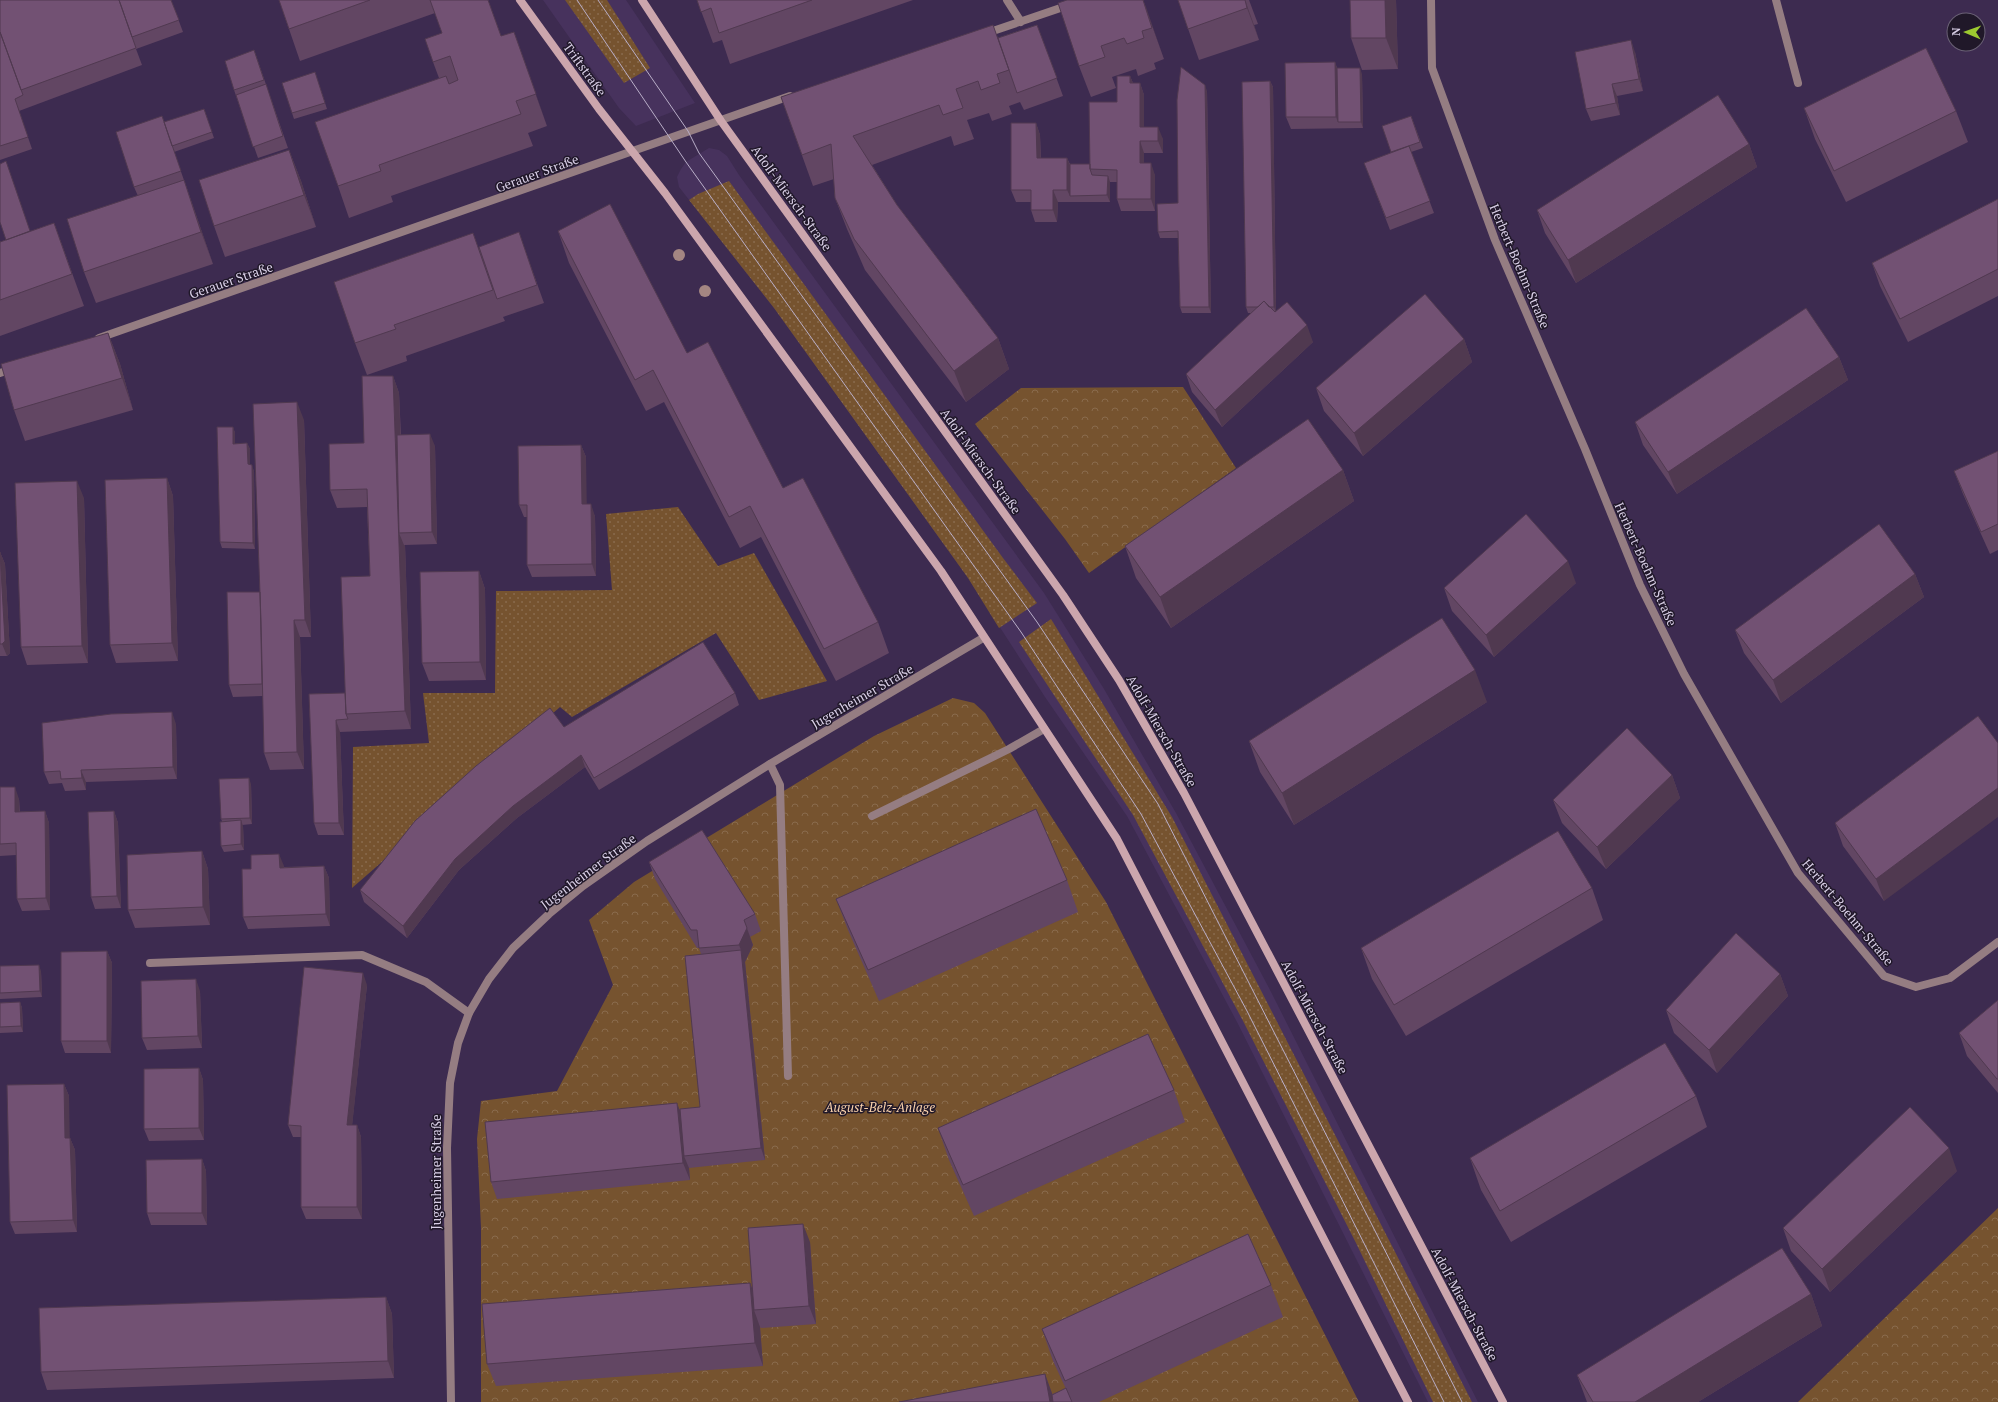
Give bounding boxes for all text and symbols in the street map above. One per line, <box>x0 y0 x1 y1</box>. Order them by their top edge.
north arrow <box>1946 12 1986 52</box>
text: N <box>1949 27 1963 36</box>
street label: Triftstraße <box>559 38 611 100</box>
street label: Adolf-Miersch-Straße <box>748 142 836 254</box>
street label: Gerauer Straße <box>493 150 581 196</box>
street label: Herbert-Boehm-Straße <box>1486 201 1554 331</box>
street label: Gerauer Straße <box>187 257 275 303</box>
street label: Adolf-Miersch-Straße <box>937 405 1025 517</box>
street label: Herbert-Boehm-Straße <box>1611 499 1681 629</box>
street label: Jugenheimer Straße <box>808 659 916 733</box>
street label: Adolf-Miersch-Straße <box>1123 672 1201 790</box>
street label: Jugenheimer Straße <box>537 829 639 913</box>
street label: Herbert-Boehm-Straße <box>1798 855 1898 969</box>
street label: Adolf-Miersch-Straße <box>1277 957 1353 1077</box>
park label: August-Belz-Anlage <box>824 1098 935 1116</box>
street label: Jugenheimer Straße <box>427 1114 445 1230</box>
street label: Adolf-Miersch-Straße <box>1427 1244 1503 1364</box>

